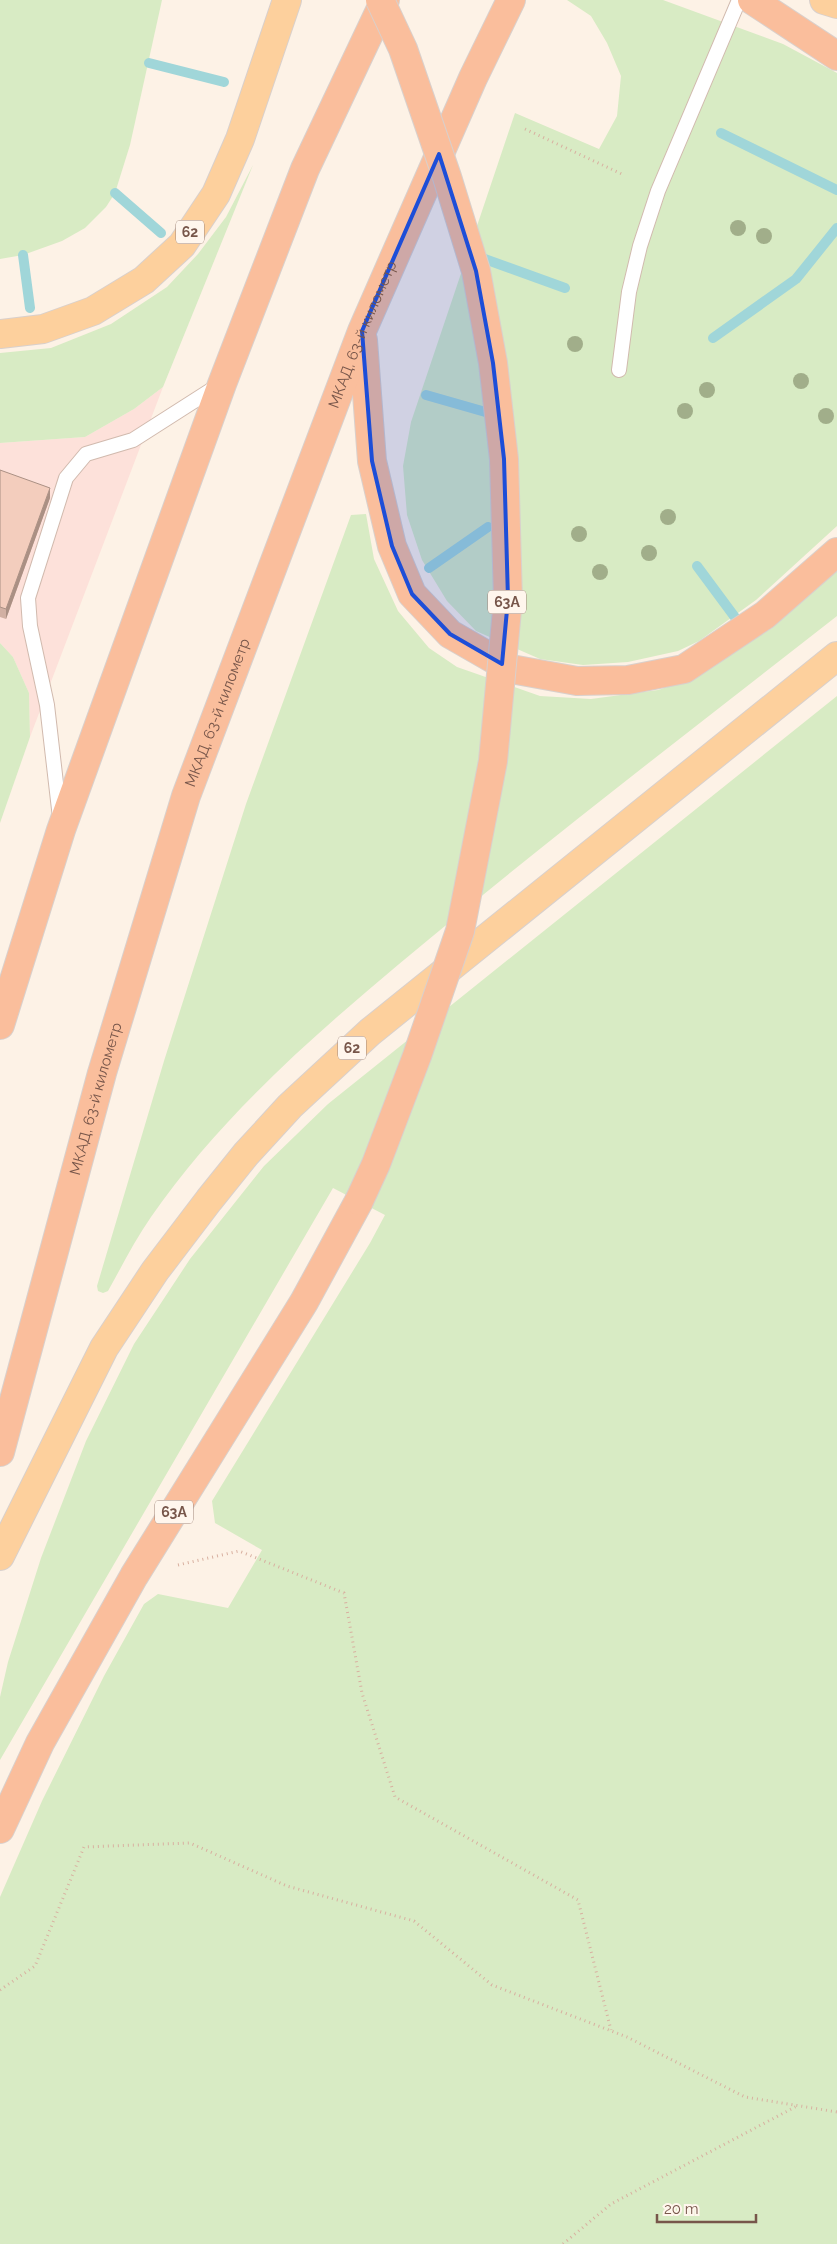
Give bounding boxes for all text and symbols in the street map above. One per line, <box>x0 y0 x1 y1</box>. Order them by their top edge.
road number: 62 <box>176 220 204 243</box>
street label: МКАД, 63-й километр <box>325 258 401 411</box>
road number: 63A <box>488 590 526 614</box>
street label: МКАД, 63-й километр <box>181 636 254 790</box>
street label: МКАД, 63-й километр <box>66 1020 126 1177</box>
road number: 62 <box>338 1036 366 1060</box>
road number: 63A <box>155 1500 193 1524</box>
scale bar <box>657 2192 756 2224</box>
text: 20 m <box>664 2200 699 2218</box>

